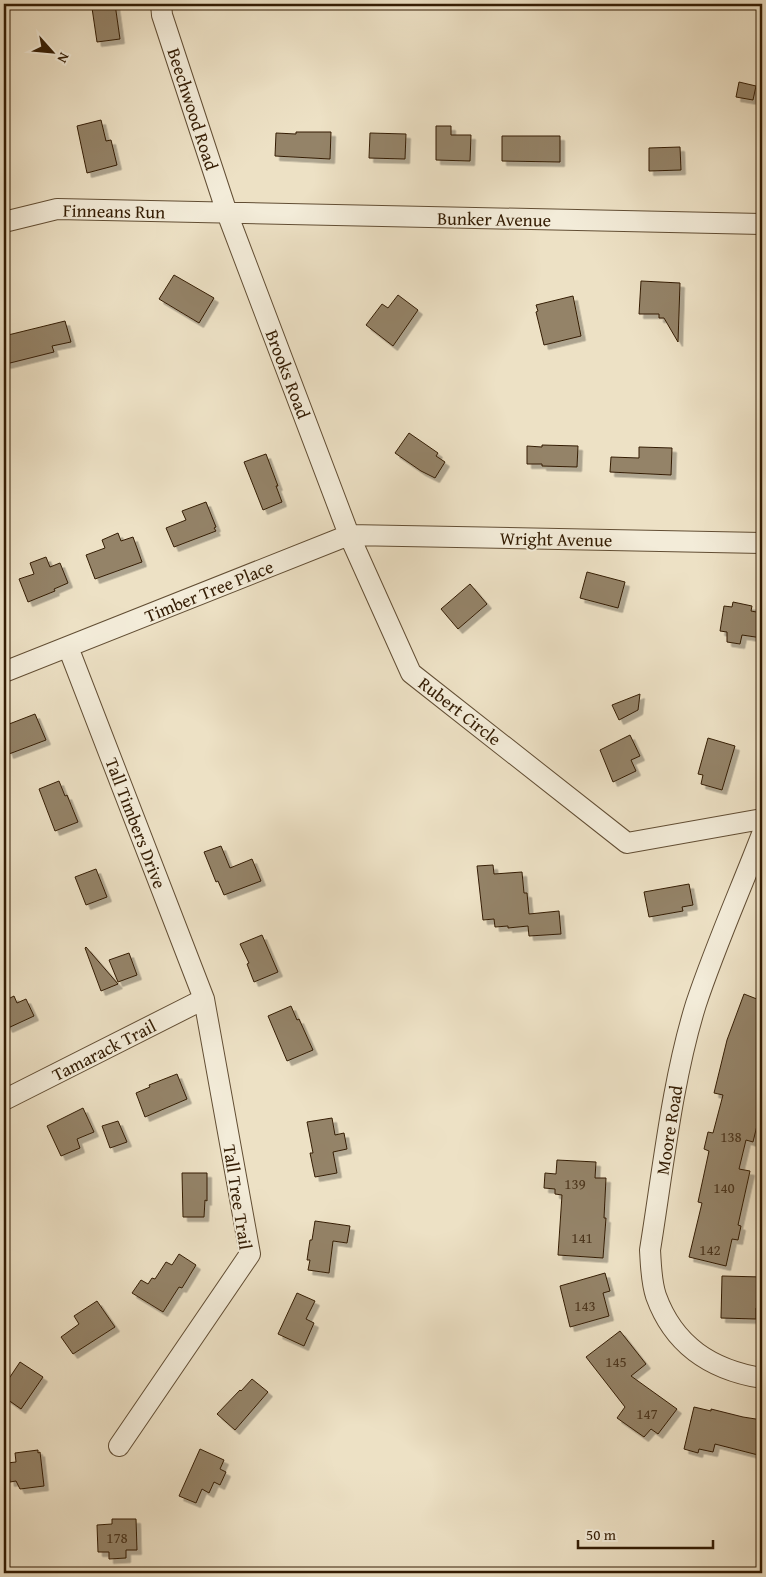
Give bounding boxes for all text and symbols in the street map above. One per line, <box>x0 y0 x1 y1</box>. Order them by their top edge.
north arrow <box>28 28 78 78</box>
street label: Beechwood Road <box>161 44 226 174</box>
text: N <box>52 49 75 67</box>
street label: Finneans Run <box>63 197 165 225</box>
street label: Bunker Avenue <box>437 205 551 233</box>
street label: Brooks Road <box>259 325 318 423</box>
street label: Wright Avenue <box>500 525 612 553</box>
street label: Timber Tree Place <box>141 553 277 629</box>
street label: Rubert Circle <box>413 670 507 752</box>
street label: Tall Timbers Drive <box>99 754 173 892</box>
street label: Tamarack Trail <box>47 1012 161 1088</box>
street label: Moore Road <box>649 1083 689 1177</box>
house number: 138 <box>720 1126 742 1147</box>
street label: Tall Tree Trail <box>216 1143 260 1251</box>
house number: 139 <box>564 1173 586 1194</box>
house number: 140 <box>713 1177 735 1198</box>
house number: 141 <box>571 1227 593 1248</box>
house number: 142 <box>699 1239 721 1260</box>
house number: 143 <box>574 1295 596 1316</box>
house number: 145 <box>605 1351 627 1372</box>
house number: 147 <box>636 1403 658 1424</box>
scale bar <box>578 1517 714 1549</box>
text: 50 m <box>586 1524 617 1545</box>
house number: 178 <box>106 1527 128 1548</box>

